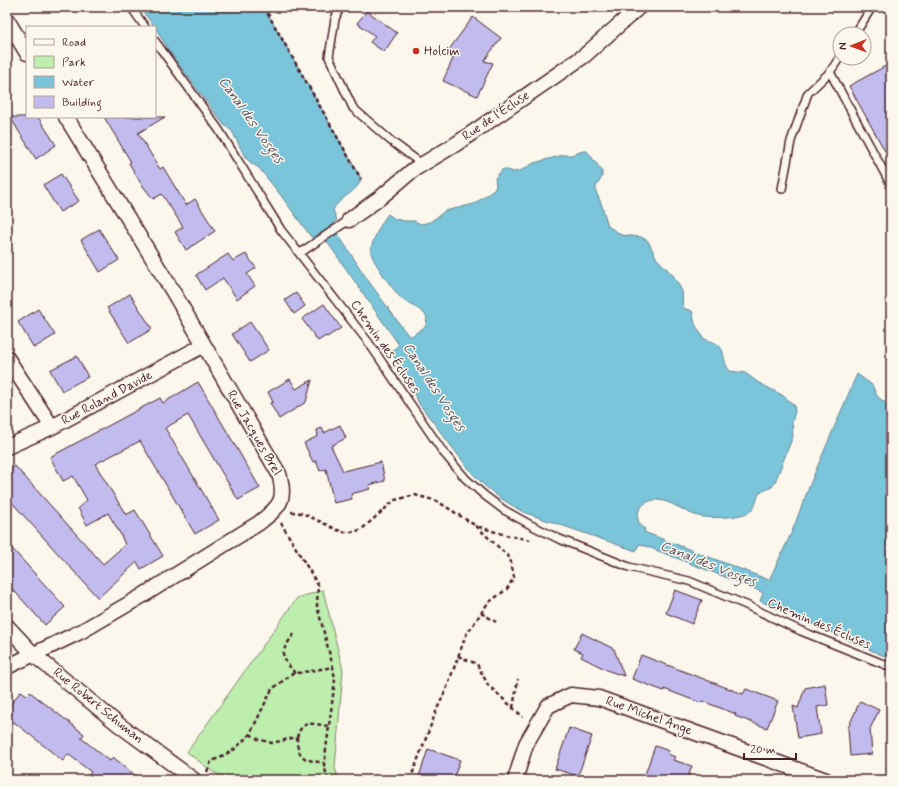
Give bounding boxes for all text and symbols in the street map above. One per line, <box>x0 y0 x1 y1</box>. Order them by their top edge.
legend <box>26 26 156 118</box>
north arrow <box>832 26 872 66</box>
text: Road <box>62 35 86 51</box>
text: N <box>836 42 850 50</box>
place label: Holcim <box>424 43 460 60</box>
marker: Holcim <box>411 46 421 56</box>
text: Park <box>62 55 86 71</box>
water label: Canal des Vosges <box>213 73 288 169</box>
text: Water <box>62 75 94 91</box>
street label: Rue de l'Écluse <box>458 86 533 145</box>
text: Building <box>62 95 102 112</box>
street label: Chemin des Écluses <box>346 296 425 397</box>
water label: Canal des Vosges <box>397 339 470 437</box>
street label: Rue Roland Davide <box>59 367 155 429</box>
street label: Rue Jacques Brel <box>223 387 285 479</box>
water label: Canal des Vosges <box>657 537 760 594</box>
street label: Chemin des Écluses <box>765 594 874 653</box>
street label: Rue Robert Schuman <box>49 664 147 748</box>
street label: Rue Michel Ange <box>603 692 695 741</box>
scale bar <box>744 735 796 761</box>
text: 20 m <box>750 742 776 758</box>

